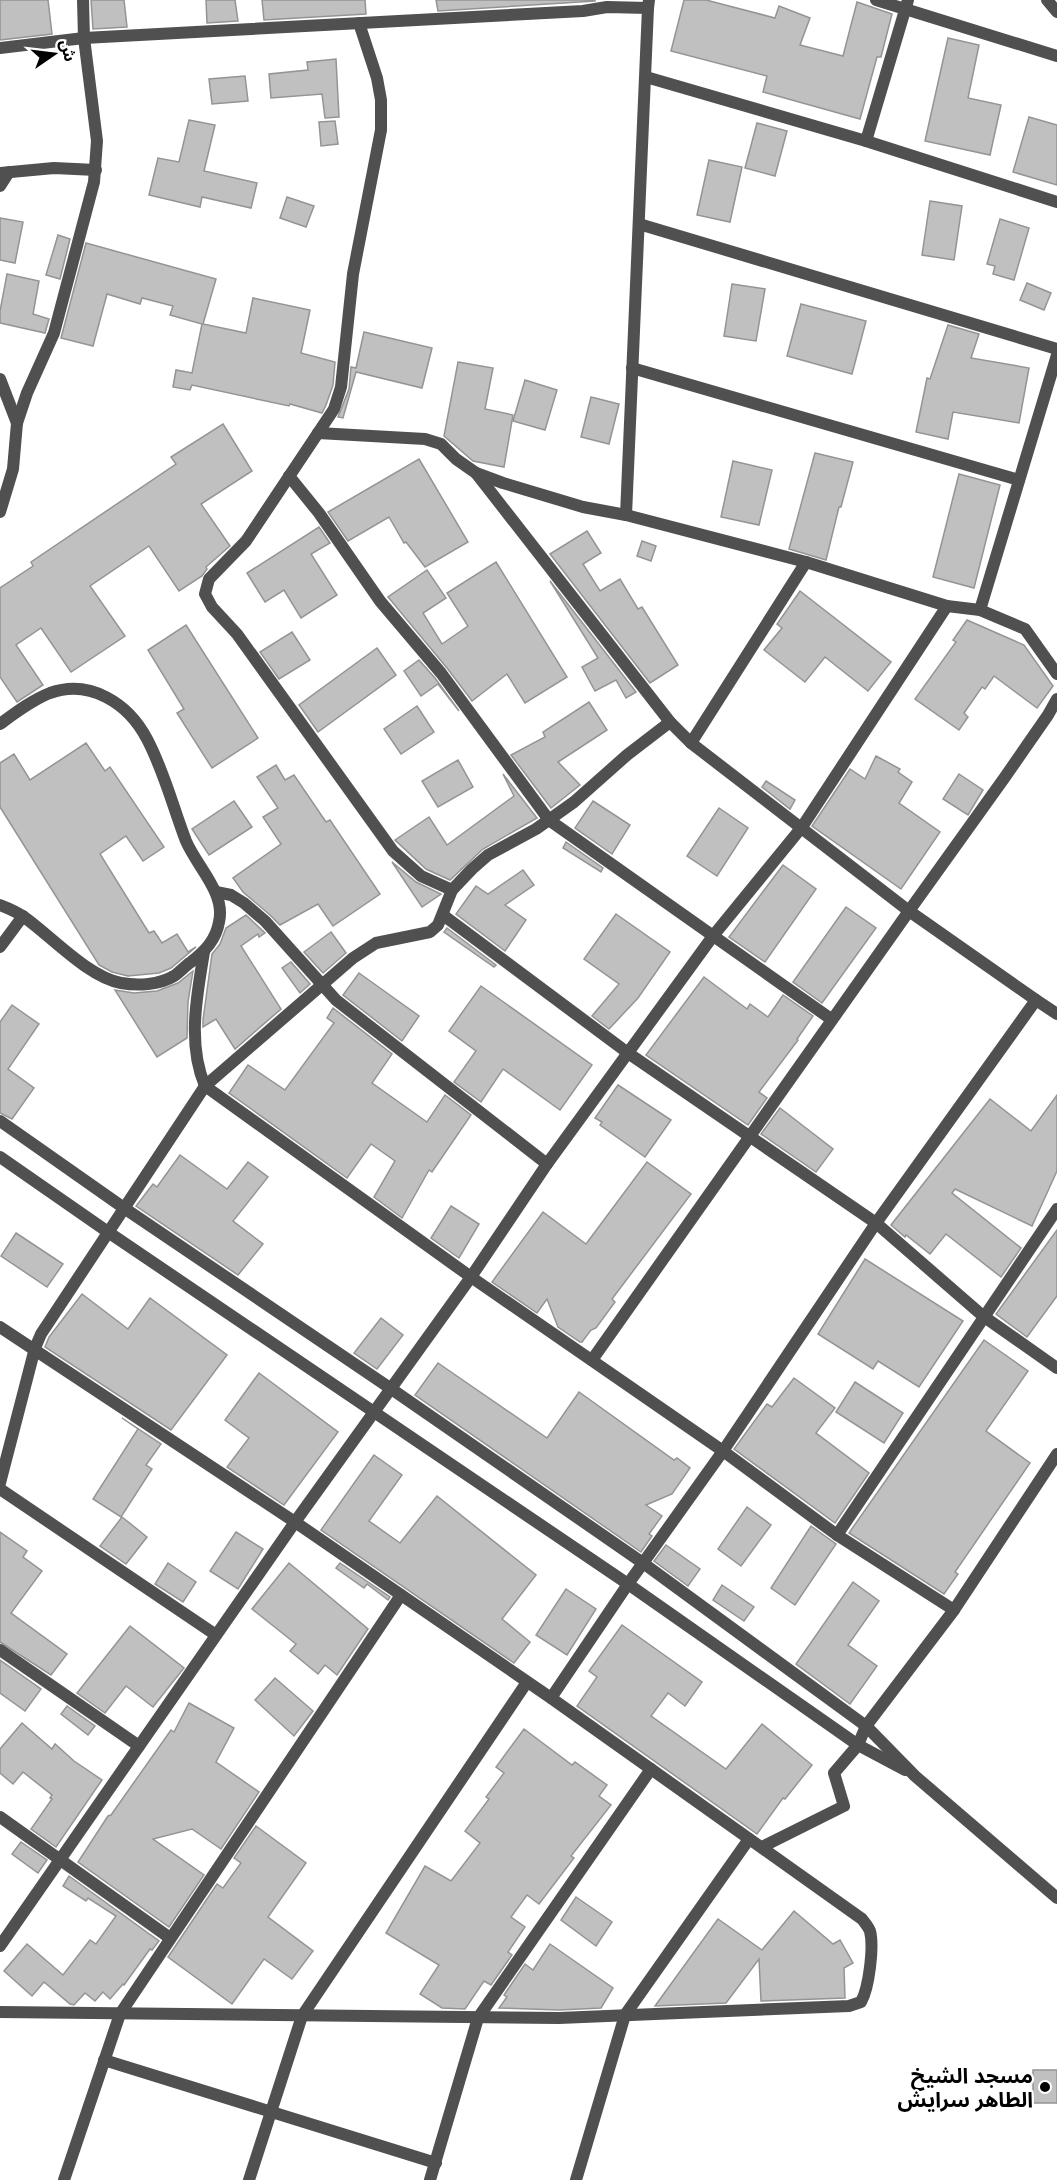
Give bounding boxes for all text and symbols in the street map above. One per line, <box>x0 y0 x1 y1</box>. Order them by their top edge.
north arrow <box>24 24 84 84</box>
text: ش <box>55 37 82 64</box>
place label: مسجد الشيخ الطاهر سرايش <box>898 2061 1033 2113</box>
marker: مسجد الشيخ الطاهر سرايش <box>1038 2080 1052 2094</box>

